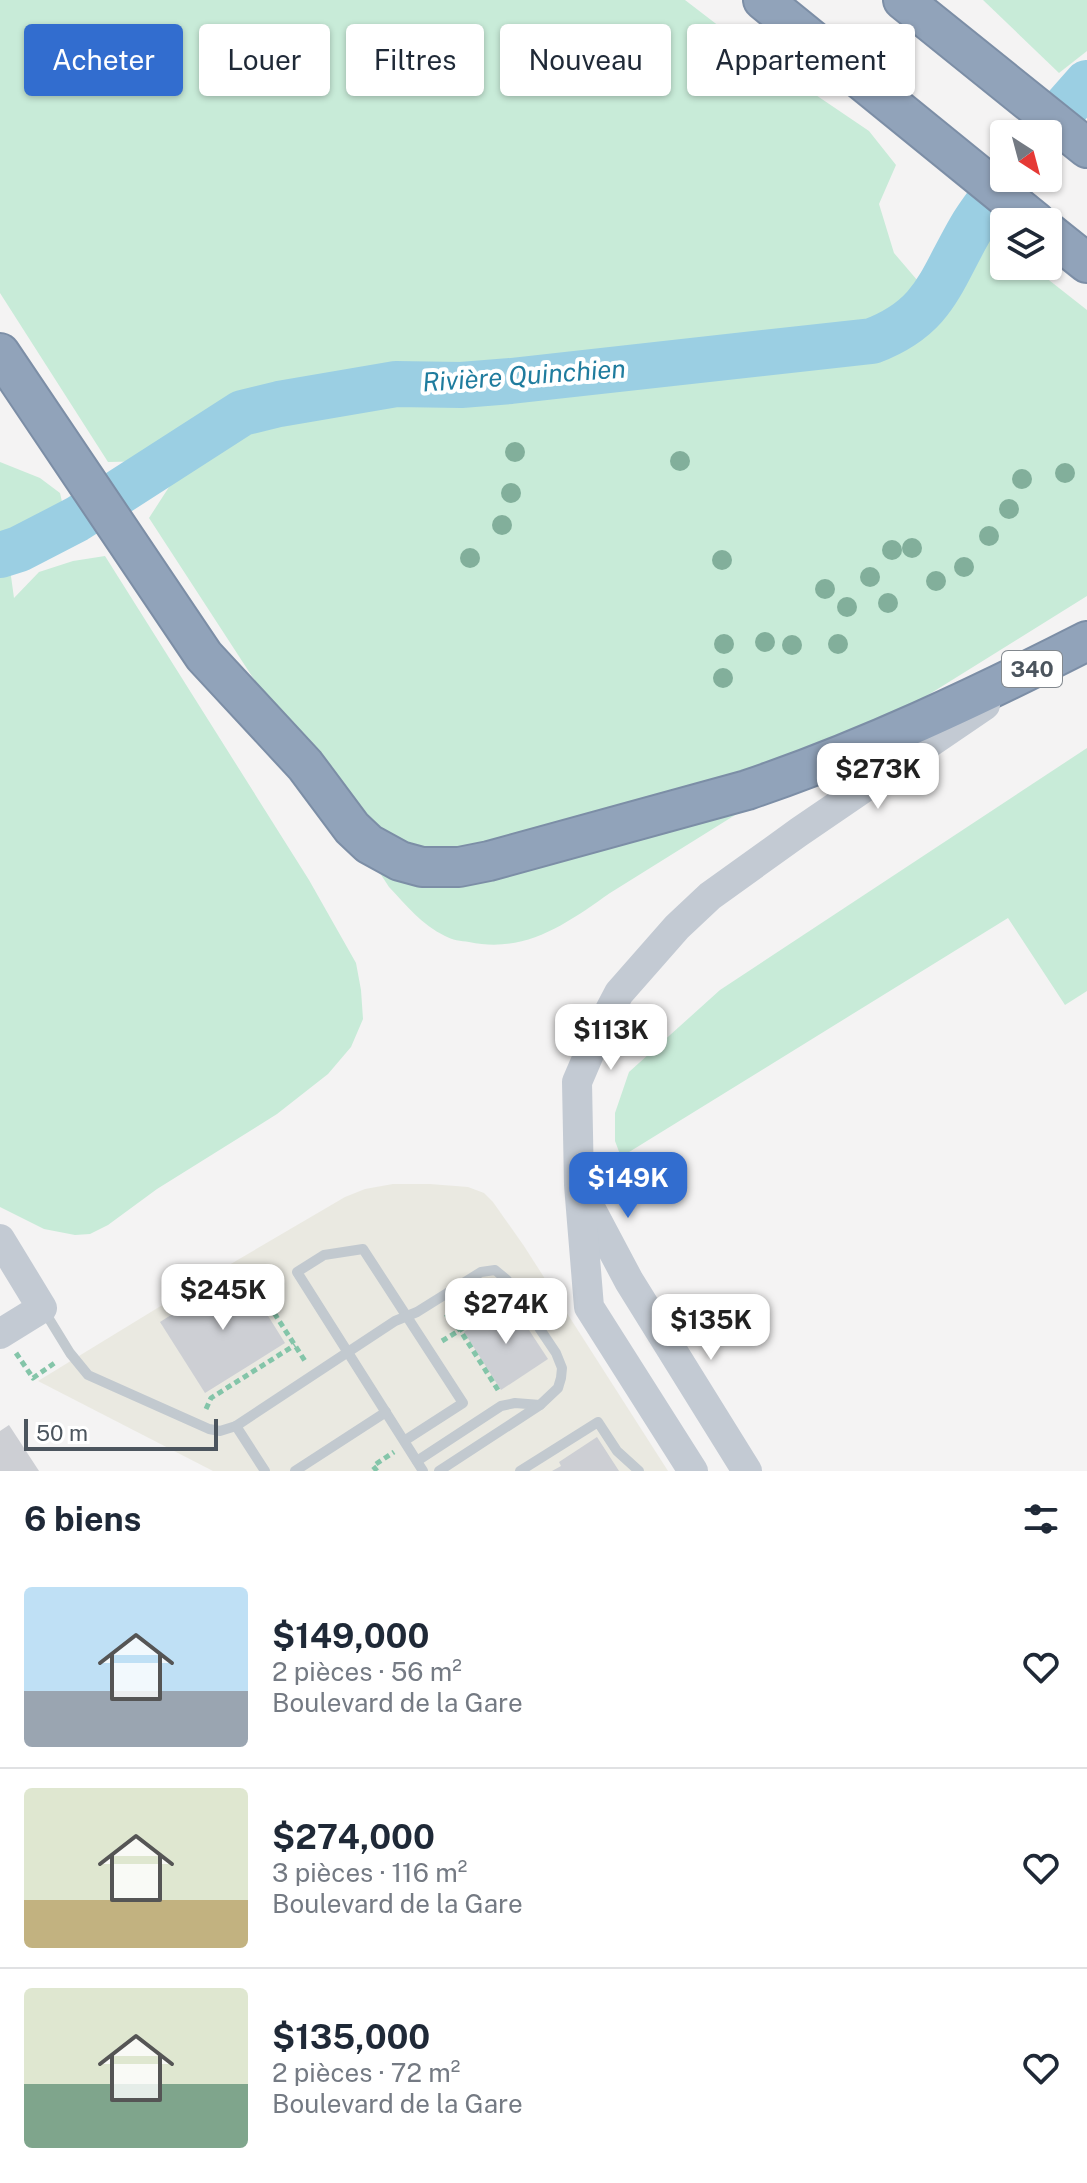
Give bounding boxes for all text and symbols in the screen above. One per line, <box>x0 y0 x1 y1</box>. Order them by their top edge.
chip: Acheter <box>24 24 183 96</box>
chip: Louer <box>199 24 330 96</box>
chip: Filtres <box>346 24 484 96</box>
chip: Nouveau <box>500 24 671 96</box>
chip: Appartement <box>687 24 915 96</box>
north arrow <box>990 120 1062 192</box>
map controls <box>990 120 1062 280</box>
button: layers <box>990 208 1062 280</box>
water label: Rivière Quinchien <box>421 352 627 398</box>
road number: 340 <box>1002 651 1062 687</box>
pin: $273K <box>822 743 934 811</box>
text: $273K <box>835 753 921 784</box>
pin: $113K <box>555 1004 667 1072</box>
text: $113K <box>573 1014 649 1045</box>
pin: $149K <box>572 1152 684 1220</box>
text: $149K <box>587 1162 669 1193</box>
pin: $245K <box>167 1264 279 1332</box>
text: $245K <box>179 1274 267 1305</box>
pin: $274K <box>450 1278 562 1346</box>
text: $274K <box>463 1288 549 1319</box>
pin: $135K <box>655 1294 767 1362</box>
text: $135K <box>670 1304 752 1335</box>
scale bar <box>24 1415 218 1451</box>
text: 50 m <box>36 1420 88 1446</box>
icon: filters <box>1019 1497 1063 1541</box>
text: 6 biens <box>24 1499 141 1539</box>
text: $149,000 <box>272 1616 429 1656</box>
icon: home <box>88 1619 184 1715</box>
icon: heart <box>1019 1645 1063 1689</box>
text: 2 pièces · 56 m² <box>272 1656 462 1687</box>
text: Boulevard de la Gare <box>272 1687 523 1718</box>
text: $274,000 <box>272 1817 435 1857</box>
icon: home <box>88 1820 184 1916</box>
icon: heart <box>1019 1846 1063 1890</box>
text: 3 pièces · 116 m² <box>272 1857 467 1888</box>
text: Boulevard de la Gare <box>272 1888 523 1919</box>
text: $135,000 <box>272 2017 430 2057</box>
icon: home <box>88 2020 184 2116</box>
icon: heart <box>1019 2046 1063 2090</box>
text: 2 pièces · 72 m² <box>272 2057 460 2088</box>
text: Boulevard de la Gare <box>272 2088 523 2119</box>

